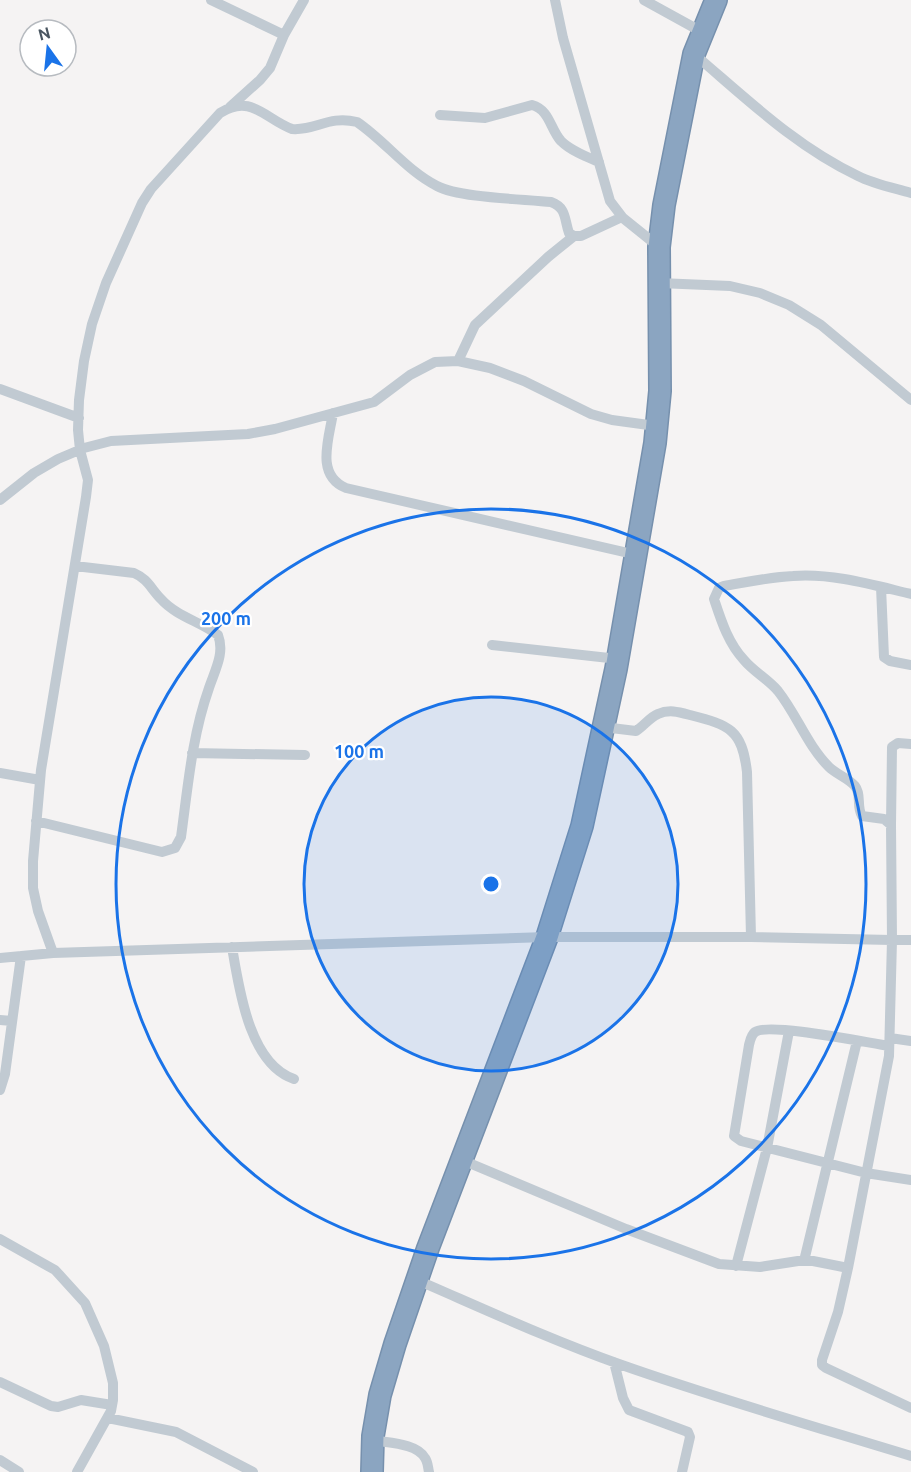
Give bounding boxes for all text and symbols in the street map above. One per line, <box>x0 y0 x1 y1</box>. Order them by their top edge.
north arrow <box>18 18 78 78</box>
text: N <box>36 23 52 44</box>
text: 200 m <box>201 608 251 628</box>
text: 100 m <box>334 741 384 761</box>
centre of rings <box>481 874 501 894</box>

